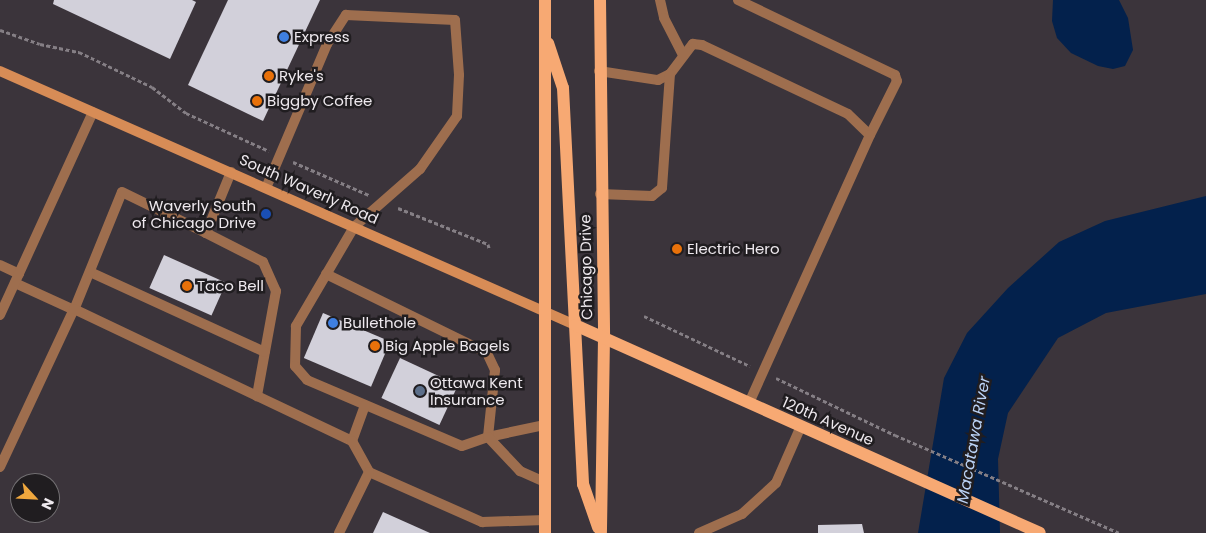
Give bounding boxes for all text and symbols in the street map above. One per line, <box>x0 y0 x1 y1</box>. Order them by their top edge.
place label: Express <box>294 28 350 46</box>
marker: Express <box>278 31 290 43</box>
place label: Ryke's <box>279 67 324 85</box>
marker: Ryke's <box>263 70 275 82</box>
place label: Biggby Coffee <box>267 92 372 110</box>
marker: Biggby Coffee <box>251 95 263 107</box>
street label: South Waverly Road <box>237 150 381 228</box>
place label: Waverly South of Chicago Drive <box>132 196 256 231</box>
marker: Waverly South of Chicago Drive <box>260 208 272 220</box>
street label: Chicago Drive <box>576 214 596 320</box>
place label: Electric Hero <box>687 240 780 258</box>
marker: Electric Hero <box>671 243 683 255</box>
place label: Taco Bell <box>197 277 264 295</box>
marker: Taco Bell <box>181 280 193 292</box>
place label: Bullethole <box>343 314 416 332</box>
marker: Bullethole <box>327 317 339 329</box>
place label: Big Apple Bagels <box>385 337 510 355</box>
marker: Big Apple Bagels <box>369 340 381 352</box>
place label: Ottawa Kent Insurance <box>430 373 523 408</box>
water label: Macatawa River <box>953 375 995 505</box>
marker: Ottawa Kent Insurance <box>414 385 426 397</box>
street label: 120th Avenue <box>779 393 877 449</box>
north arrow <box>10 473 60 523</box>
text: N <box>36 495 59 513</box>

